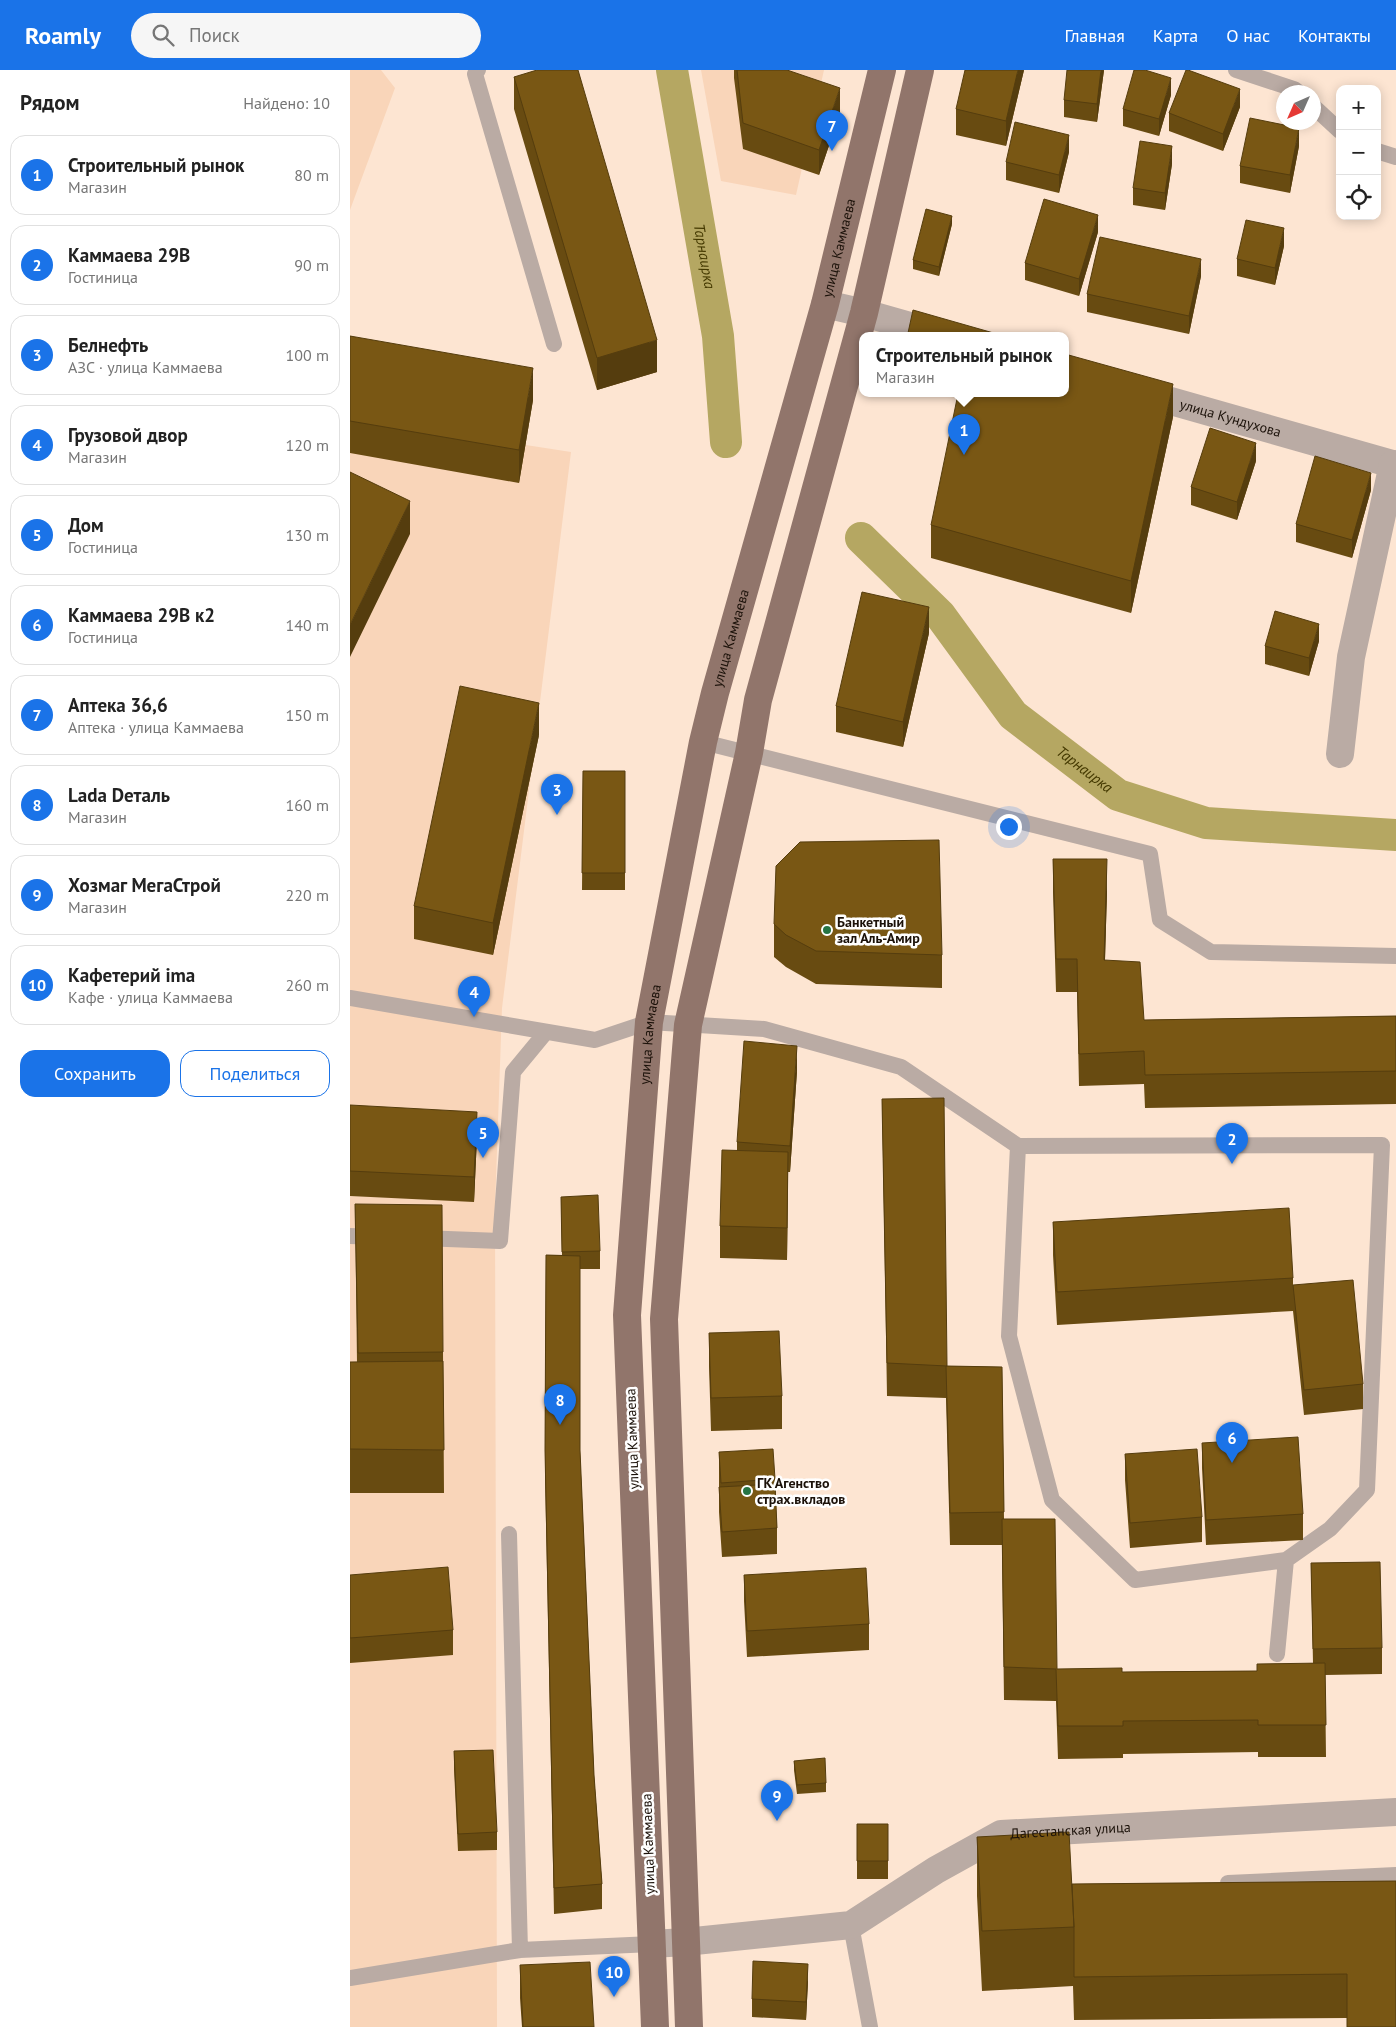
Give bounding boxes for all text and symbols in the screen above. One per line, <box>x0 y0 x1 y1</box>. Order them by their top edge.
search box <box>131 13 481 58</box>
text: Roamly <box>25 20 101 51</box>
icon: search <box>149 21 177 49</box>
text: Поиск <box>189 23 240 47</box>
text: Главная <box>1064 24 1125 47</box>
text: Карта <box>1153 24 1198 47</box>
text: О нас <box>1226 24 1270 47</box>
text: Контакты <box>1298 24 1371 47</box>
north arrow <box>1276 85 1321 130</box>
map controls <box>1336 85 1381 220</box>
button: + <box>1336 85 1381 130</box>
text: Рядом <box>20 89 79 116</box>
text: Найдено: 10 <box>243 93 330 113</box>
pin: 7 <box>816 110 848 151</box>
button: − <box>1336 130 1381 175</box>
text: Строительный рынок <box>68 153 244 177</box>
text: 1 <box>32 165 42 185</box>
text: 80 m <box>294 165 329 185</box>
button: locate <box>1336 175 1381 220</box>
text: Магазин <box>68 177 127 197</box>
street label: улица Каммаева <box>818 197 859 299</box>
water label: Тарнаирка <box>690 222 720 291</box>
text: Каммаева 29В <box>68 243 190 267</box>
text: 2 <box>32 255 42 275</box>
text: 90 m <box>294 255 329 275</box>
text: Гостиница <box>68 267 138 287</box>
popup <box>859 332 1069 397</box>
text: Белнефть <box>68 333 148 357</box>
text: Строительный рынок <box>876 343 1052 367</box>
text: 3 <box>32 345 42 365</box>
text: 100 m <box>286 345 329 365</box>
text: АЗС · улица Каммаева <box>68 357 223 377</box>
text: Магазин <box>876 367 935 387</box>
street label: улица Кундухова <box>1178 395 1283 441</box>
pin: 1 <box>948 414 980 455</box>
text: Грузовой двор <box>68 423 188 447</box>
text: 4 <box>32 435 42 455</box>
text: 120 m <box>286 435 329 455</box>
text: Магазин <box>68 447 127 467</box>
text: Дом <box>68 513 104 537</box>
text: 5 <box>32 525 42 545</box>
text: 130 m <box>286 525 329 545</box>
text: Гостиница <box>68 537 138 557</box>
street label: улица Каммаева <box>708 587 753 689</box>
text: Каммаева 29В к2 <box>68 603 215 627</box>
text: 6 <box>32 615 42 635</box>
text: 140 m <box>286 615 329 635</box>
text: Гостиница <box>68 627 138 647</box>
text: Аптека 36,6 <box>68 693 168 717</box>
text: 7 <box>32 705 42 725</box>
text: 150 m <box>286 705 329 725</box>
text: Аптека · улица Каммаева <box>68 717 244 737</box>
water label: Тарнаирка <box>1053 742 1117 797</box>
pin: 3 <box>541 774 573 815</box>
text: Lada Dеталь <box>68 783 170 807</box>
text: 8 <box>32 795 42 815</box>
text: 160 m <box>286 795 329 815</box>
text: Магазин <box>68 807 127 827</box>
your location <box>996 814 1022 840</box>
text: Хозмаг МегаСтрой <box>68 873 221 897</box>
text: 9 <box>32 885 42 905</box>
text: 220 m <box>286 885 329 905</box>
text: Магазин <box>68 897 127 917</box>
place label: Банкетный зал Аль-Амир <box>837 913 920 947</box>
marker: Банкетный зал Аль-Амир <box>821 924 833 936</box>
text: Кафетерий ima <box>68 963 195 987</box>
text: 10 <box>28 975 46 995</box>
text: 260 m <box>286 975 329 995</box>
pin: 4 <box>458 976 490 1017</box>
street label: улица Каммаева <box>635 983 665 1085</box>
text: Кафе · улица Каммаева <box>68 987 233 1007</box>
button: Сохранить <box>20 1050 170 1097</box>
button: Поделиться <box>180 1050 330 1097</box>
pin: 5 <box>467 1117 499 1158</box>
pin: 2 <box>1216 1123 1248 1164</box>
pin: 8 <box>544 1384 576 1425</box>
street label: улица Каммаева <box>621 1388 643 1490</box>
pin: 6 <box>1216 1422 1248 1463</box>
place label: ГК Агенство страх.вкладов <box>757 1474 845 1508</box>
marker: ГК Агенство страх.вкладов <box>741 1485 753 1497</box>
pin: 9 <box>761 1780 793 1821</box>
street label: улица Каммаева <box>637 1793 659 1895</box>
street label: Дагестанская улица <box>1010 1818 1131 1842</box>
pin: 10 <box>598 1956 630 1997</box>

